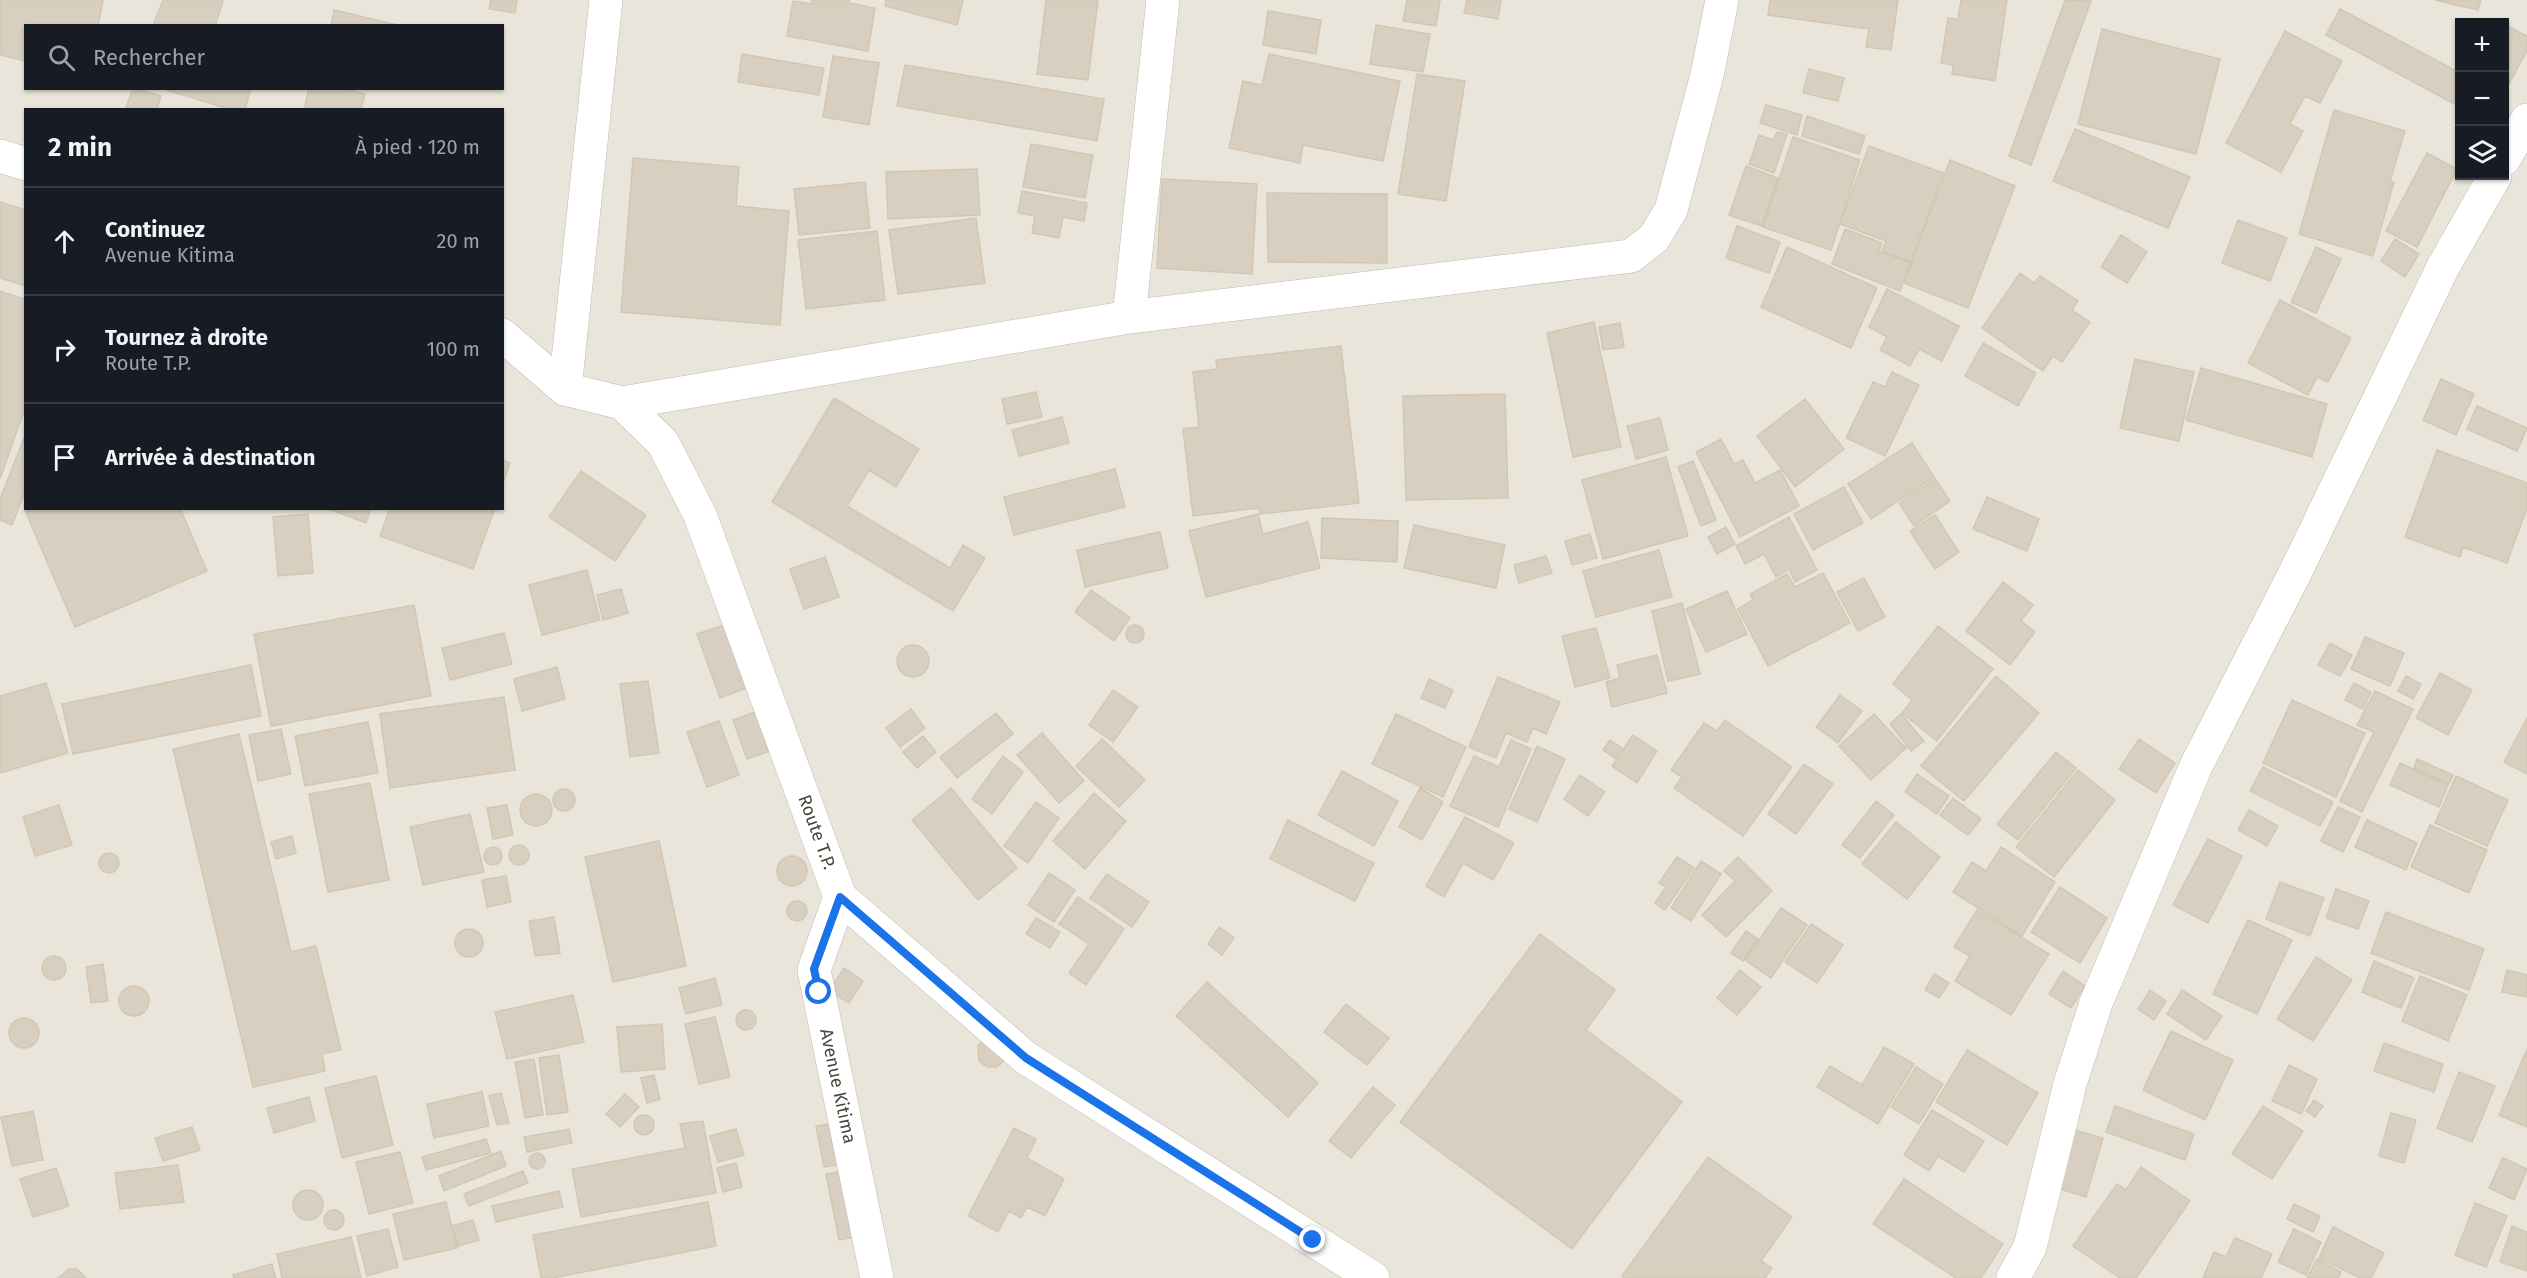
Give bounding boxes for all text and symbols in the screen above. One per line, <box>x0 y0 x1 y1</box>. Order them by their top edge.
map controls <box>2455 18 2509 180</box>
button: + <box>2455 18 2509 72</box>
search box <box>24 24 504 90</box>
icon: search <box>45 41 78 74</box>
text: Rechercher <box>93 44 205 71</box>
button: − <box>2455 72 2509 126</box>
button: layers <box>2455 126 2509 180</box>
text: 2 min <box>48 132 112 163</box>
text: À pied · 120 m <box>355 135 480 159</box>
text: Continuez <box>105 216 205 243</box>
icon: ahead <box>48 225 81 258</box>
text: 20 m <box>437 229 480 253</box>
text: Avenue Kitima <box>105 243 235 267</box>
text: Tournez à droite <box>105 324 268 351</box>
icon: right <box>48 333 81 366</box>
text: 100 m <box>427 337 480 361</box>
text: Route T.P. <box>105 351 191 375</box>
icon: arrive <box>48 441 81 474</box>
text: Arrivée à destination <box>105 444 315 471</box>
street label: Route T.P. <box>793 792 841 872</box>
route start <box>805 978 831 1004</box>
street label: Avenue Kitima <box>815 1026 861 1146</box>
route end <box>1299 1226 1325 1252</box>

